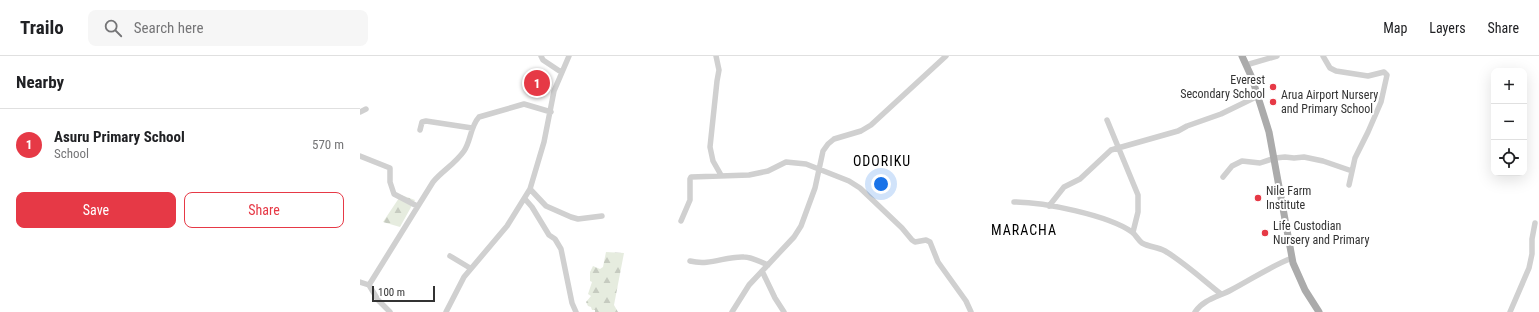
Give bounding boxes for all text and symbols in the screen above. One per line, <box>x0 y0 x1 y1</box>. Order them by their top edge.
search box <box>88 10 368 46</box>
text: Trailo <box>20 16 64 39</box>
icon: search <box>102 17 124 39</box>
text: Search here <box>134 19 203 37</box>
text: Map <box>1383 20 1407 36</box>
text: Layers <box>1429 20 1466 36</box>
text: Share <box>1488 20 1519 36</box>
pin: 1 <box>524 68 550 98</box>
map controls <box>1491 68 1527 176</box>
button: + <box>1491 68 1527 104</box>
text: Nearby <box>16 72 64 92</box>
place label: Everest Secondary School <box>1180 73 1265 101</box>
marker: Everest Secondary School <box>1268 82 1278 92</box>
place label: Arua Airport Nursery and Primary School <box>1281 88 1378 116</box>
marker: Arua Airport Nursery and Primary School <box>1268 97 1278 107</box>
button: − <box>1491 104 1527 140</box>
text: Asuru Primary School <box>54 128 185 146</box>
text: 1 <box>26 137 32 152</box>
text: 570 m <box>312 137 344 152</box>
button: locate <box>1491 140 1527 176</box>
text: School <box>54 146 89 161</box>
district label: ODORIKU <box>853 153 911 169</box>
your location <box>871 174 891 194</box>
place label: Nile Farm Institute <box>1266 184 1311 212</box>
button: Save <box>16 192 176 228</box>
button: Share <box>184 192 344 228</box>
marker: Nile Farm Institute <box>1253 193 1263 203</box>
place label: Life Custodian Nursery and Primary <box>1273 219 1369 247</box>
district label: MARACHA <box>991 222 1057 238</box>
marker: Life Custodian Nursery and Primary <box>1260 228 1270 238</box>
scale bar <box>372 284 435 303</box>
text: 100 m <box>378 286 405 299</box>

